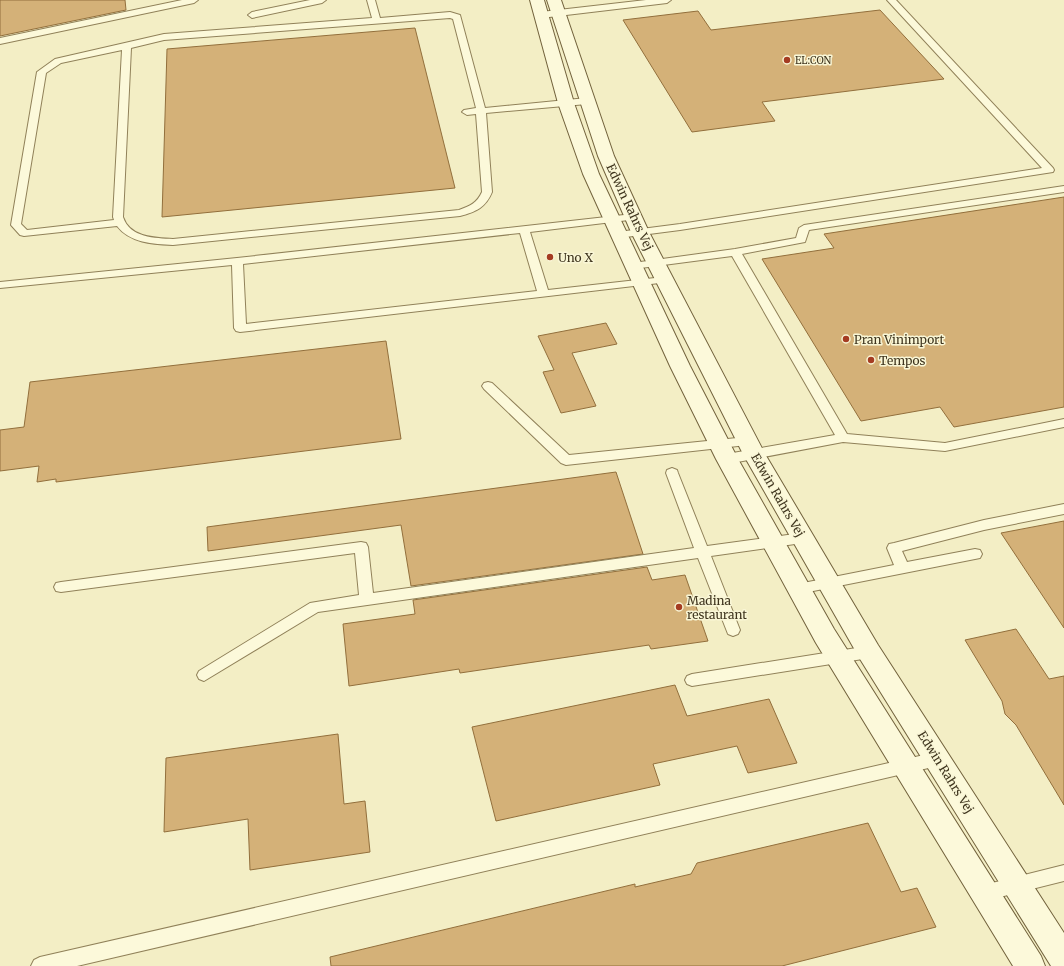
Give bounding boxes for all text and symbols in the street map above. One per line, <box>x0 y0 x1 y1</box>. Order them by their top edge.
place label: EL:CON <box>795 54 832 67</box>
marker: EL:CON <box>782 55 792 65</box>
street label: Edwin Rahrs Vej <box>603 161 657 253</box>
place label: Uno X <box>558 250 593 265</box>
marker: Uno X <box>545 252 555 262</box>
place label: Pran Vinimport <box>854 332 945 347</box>
marker: Pran Vinimport <box>841 334 851 344</box>
place label: Tempos <box>879 353 926 368</box>
marker: Tempos <box>866 355 876 365</box>
street label: Edwin Rahrs Vej <box>748 451 808 539</box>
place label: Madina restaurant <box>687 593 747 622</box>
marker: Madina restaurant <box>674 602 684 612</box>
street label: Edwin Rahrs Vej <box>915 728 977 816</box>

